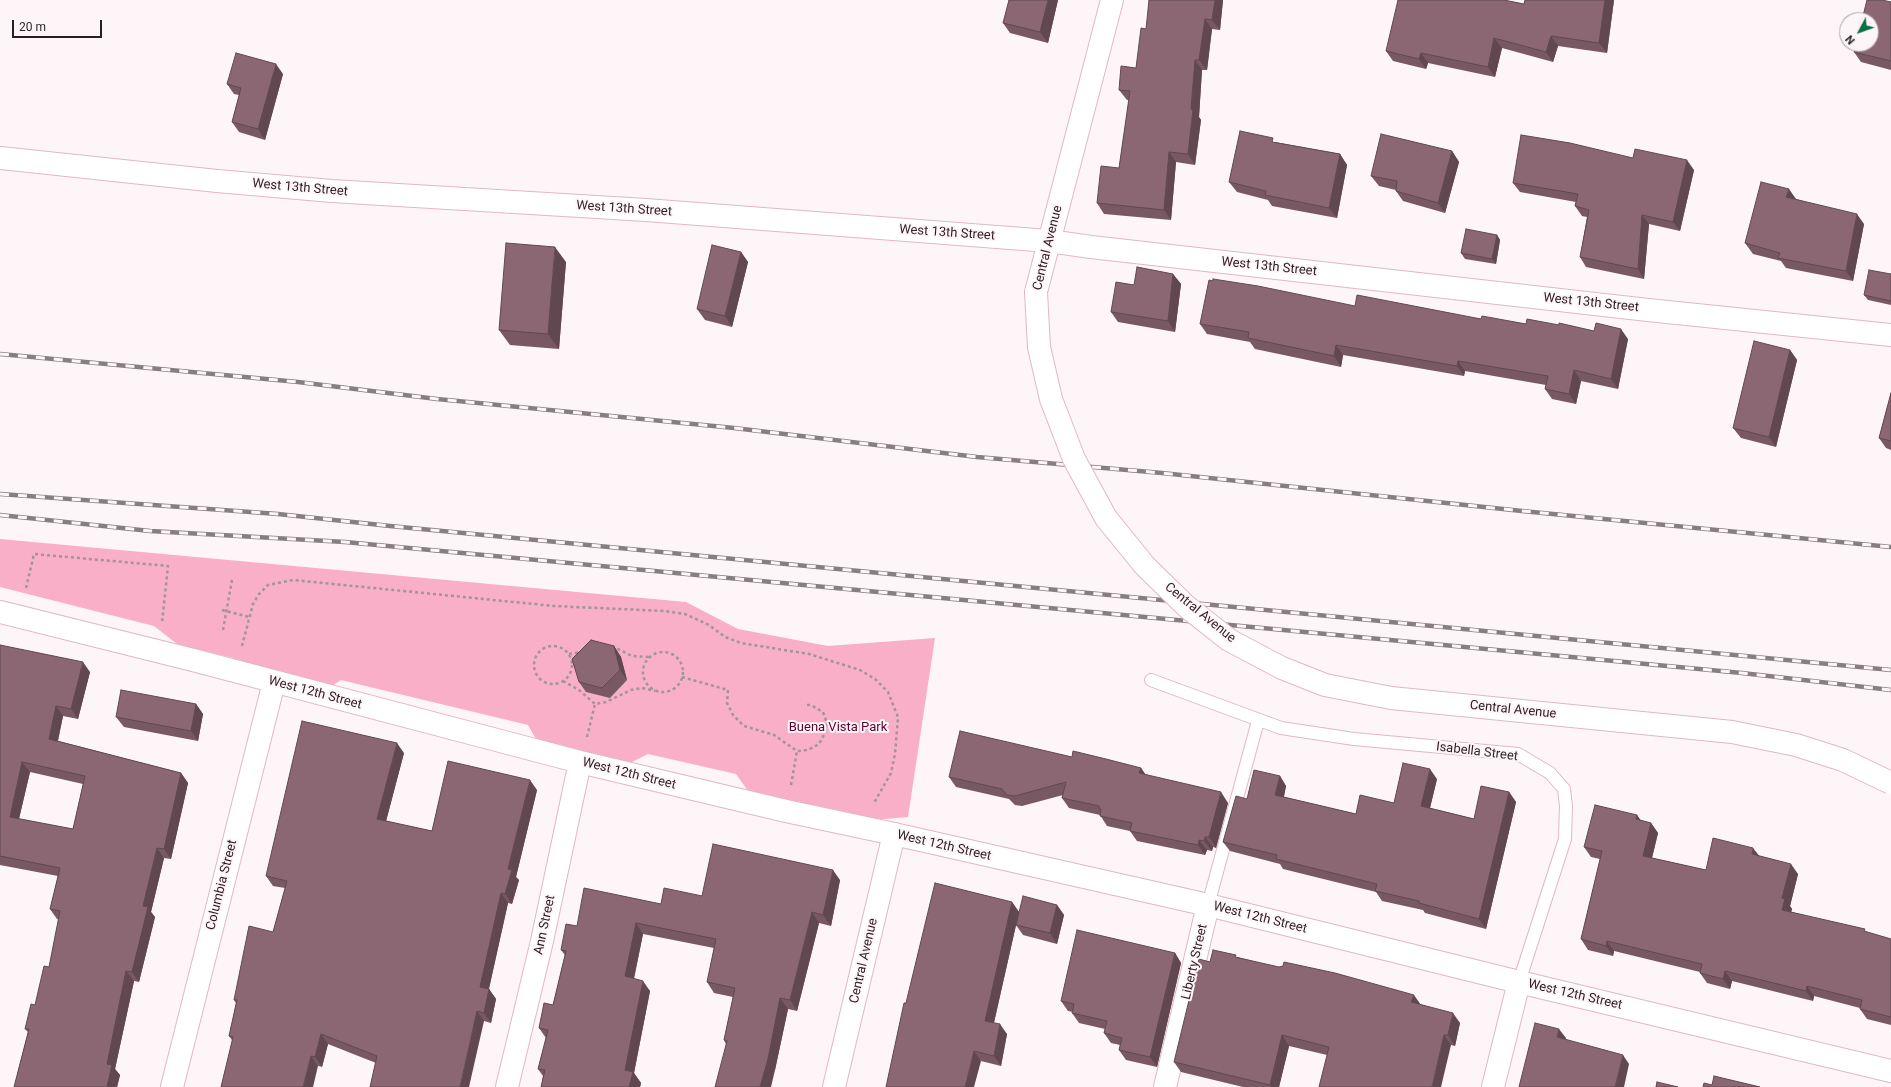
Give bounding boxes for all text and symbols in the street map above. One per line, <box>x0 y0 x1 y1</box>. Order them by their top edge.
scale bar <box>14 12 104 38</box>
north arrow <box>1839 12 1879 52</box>
text: 20 m <box>19 20 46 34</box>
text: N <box>1843 32 1858 47</box>
street label: West 13th Street <box>252 176 348 200</box>
street label: West 13th Street <box>576 198 672 220</box>
street label: Central Avenue <box>1030 204 1066 292</box>
street label: West 13th Street <box>899 222 995 244</box>
street label: West 13th Street <box>1220 254 1318 280</box>
street label: West 13th Street <box>1542 290 1640 316</box>
street label: Central Avenue <box>1161 580 1239 646</box>
street label: West 12th Street <box>267 673 363 713</box>
street label: Central Avenue <box>1469 698 1557 722</box>
park label: Buena Vista Park <box>789 720 887 736</box>
street label: Isabella Street <box>1435 739 1519 765</box>
street label: West 12th Street <box>581 755 677 793</box>
street label: West 12th Street <box>895 828 993 864</box>
street label: Columbia Street <box>203 838 241 932</box>
street label: Ann Street <box>531 894 559 956</box>
street label: West 12th Street <box>1212 899 1308 937</box>
street label: Central Avenue <box>847 917 881 1005</box>
street label: Liberty Street <box>1179 923 1211 1001</box>
street label: West 12th Street <box>1526 977 1624 1013</box>

